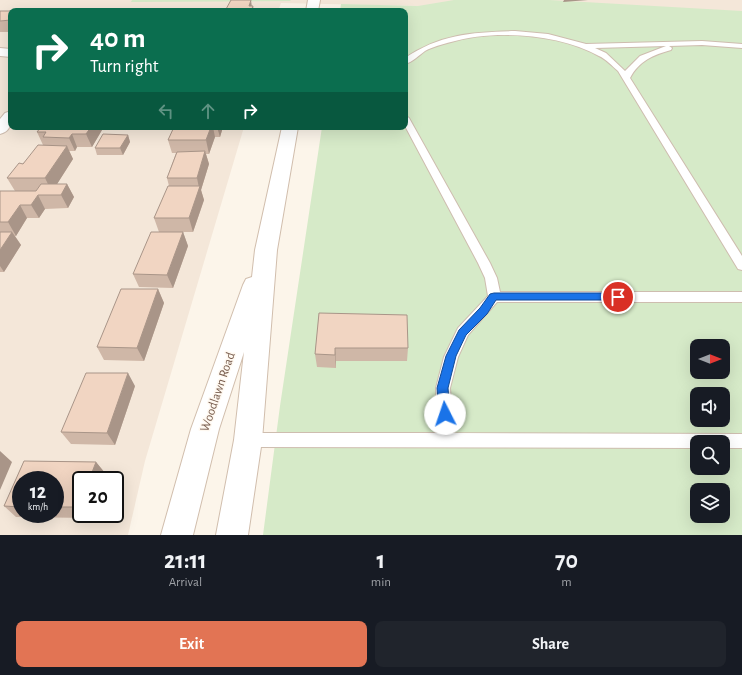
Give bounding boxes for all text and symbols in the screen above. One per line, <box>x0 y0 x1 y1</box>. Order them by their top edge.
icon: right <box>24 24 76 76</box>
text: 40 m <box>90 25 146 53</box>
text: Turn right <box>90 58 159 76</box>
icon: left <box>155 100 177 122</box>
icon: ahead <box>197 100 219 122</box>
icon: right <box>239 100 261 122</box>
pin <box>601 280 635 314</box>
icon: arrive <box>607 286 629 308</box>
north arrow <box>690 339 730 379</box>
map controls <box>690 339 730 523</box>
street label: Woodlawn Road <box>198 350 238 433</box>
button: sound <box>690 387 730 427</box>
position arrow <box>424 393 466 435</box>
button: search <box>690 435 730 475</box>
speed limit sign: 20 <box>72 471 124 523</box>
text: 12 <box>30 482 46 502</box>
button: layers <box>690 483 730 523</box>
text: km/h <box>28 502 48 512</box>
text: 21:11 <box>164 549 207 573</box>
text: 1 <box>377 549 385 573</box>
text: 70 <box>555 549 578 573</box>
text: Arrival <box>169 576 202 589</box>
text: min <box>371 576 391 589</box>
text: m <box>561 576 572 589</box>
button: Exit <box>16 621 367 667</box>
button: Share <box>375 621 726 667</box>

